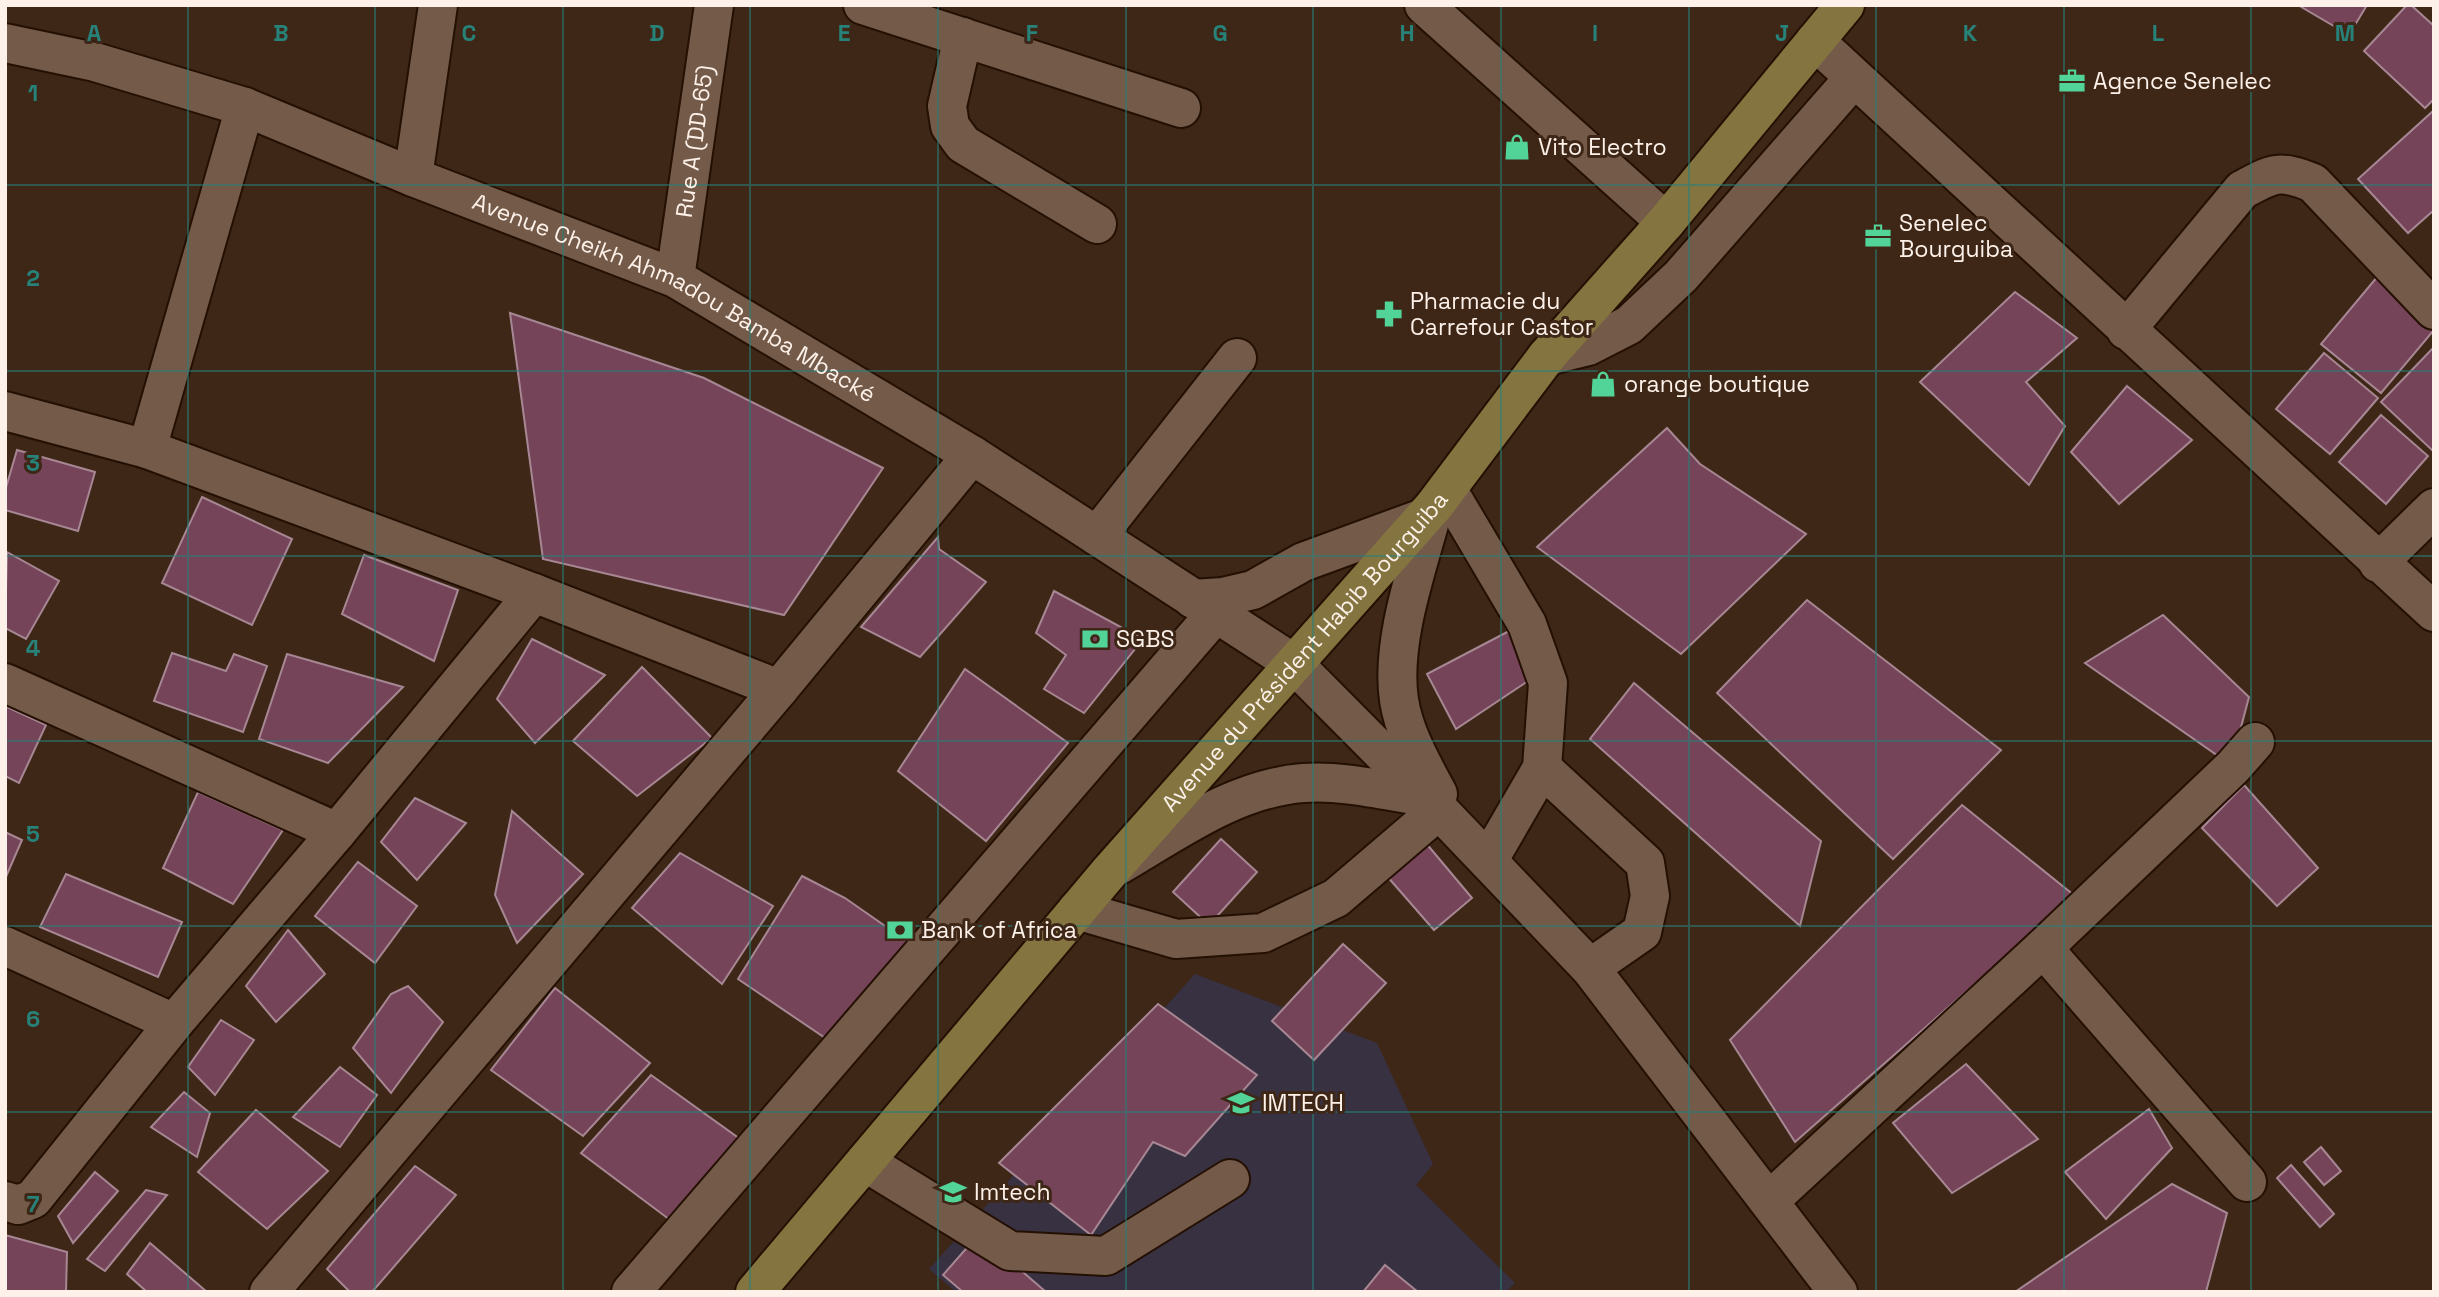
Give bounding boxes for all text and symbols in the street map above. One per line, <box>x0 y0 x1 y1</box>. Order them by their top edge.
text: A <box>87 18 102 48</box>
text: B <box>273 18 289 48</box>
text: C <box>462 18 476 48</box>
text: D <box>649 18 665 48</box>
text: E <box>838 18 850 48</box>
text: F <box>1026 18 1038 48</box>
text: G <box>1212 18 1228 48</box>
text: H <box>1399 18 1415 48</box>
text: I <box>1592 18 1598 48</box>
text: J <box>1775 18 1789 48</box>
text: K <box>1963 18 1978 48</box>
text: L <box>2152 18 2164 48</box>
text: M <box>2335 18 2355 48</box>
street label: Rue A (DD-65) <box>669 63 720 220</box>
office icon: Agence Senelec <box>2057 66 2087 96</box>
place label: Agence Senelec <box>2093 66 2272 96</box>
text: 1 <box>28 78 38 108</box>
shop icon: Vito Electro <box>1502 132 1532 162</box>
place label: Vito Electro <box>1538 132 1667 162</box>
street label: Avenue Cheikh Ahmadou Bamba Mbacké <box>468 186 881 409</box>
place label: Senelec Bourguiba <box>1899 208 2013 264</box>
office icon: Senelec Bourguiba <box>1863 221 1893 251</box>
text: 2 <box>26 263 40 293</box>
place label: Pharmacie du Carrefour Castor <box>1410 286 1593 342</box>
pharmacy icon: Pharmacie du Carrefour Castor <box>1374 299 1404 329</box>
shop icon: orange boutique <box>1588 369 1618 399</box>
place label: orange boutique <box>1624 369 1810 399</box>
text: 3 <box>26 448 40 478</box>
street label: Avenue du Président Habib Bourguiba <box>1155 486 1455 818</box>
bank icon: SGBS <box>1080 624 1110 654</box>
place label: SGBS <box>1116 624 1175 654</box>
text: 4 <box>26 633 41 663</box>
text: 5 <box>26 819 40 849</box>
bank icon: Bank of Africa <box>885 915 915 945</box>
place label: Bank of Africa <box>921 915 1077 945</box>
text: 6 <box>26 1004 40 1034</box>
school or university icon: IMTECH <box>1226 1088 1256 1118</box>
place label: IMTECH <box>1262 1088 1344 1118</box>
school or university icon: Imtech <box>938 1177 968 1207</box>
place label: Imtech <box>974 1177 1051 1207</box>
text: 7 <box>27 1189 40 1219</box>

